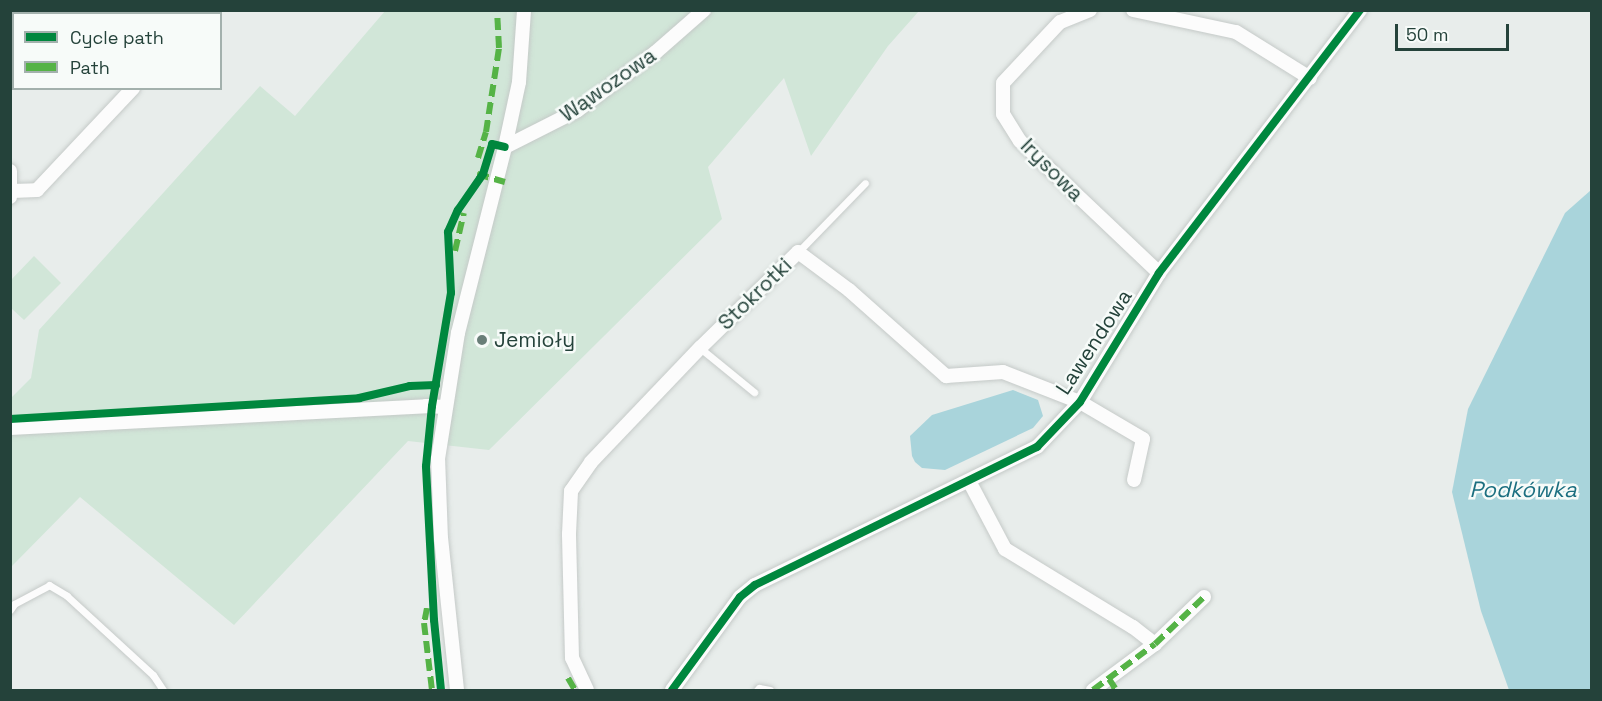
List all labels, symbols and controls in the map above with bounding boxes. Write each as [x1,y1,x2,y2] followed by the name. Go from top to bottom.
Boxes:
[12,12,222,90] legend
[1398,12,1512,50] scale bar
[1406,23,1448,46] text: 50 m
[70,26,164,49] text: Cycle path
[555,43,661,127] street label: Wąwozowa
[70,56,110,79] text: Path
[1015,133,1089,207] street label: Irysowa
[713,253,797,335] street label: Stokrotki
[1051,285,1137,399] street label: Lawendowa
[494,327,575,353] place label: Jemioły
[475,333,489,347] marker: Jemioły
[1469,477,1577,503] water label: Podkówka

